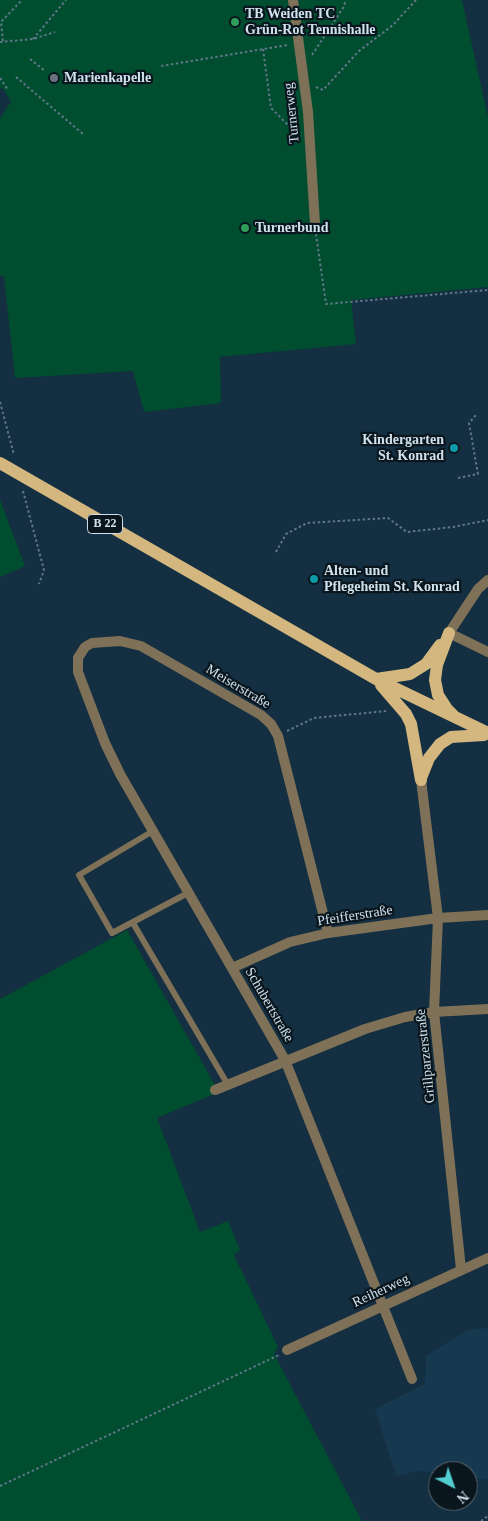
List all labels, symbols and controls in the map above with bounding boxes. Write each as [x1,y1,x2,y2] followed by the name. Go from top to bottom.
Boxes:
[245,6,376,38] place label: TB Weiden TC Grün-Rot Tennishalle
[229,16,241,28] marker: TB Weiden TC Grün-Rot Tennishalle
[64,70,151,86] place label: Marienkapelle
[48,72,60,84] marker: Marienkapelle
[280,82,304,144] street label: Turnerweg
[255,220,328,236] place label: Turnerbund
[239,222,251,234] marker: Turnerbund
[362,432,444,464] place label: Kindergarten St. Konrad
[448,442,460,454] marker: Kindergarten St. Konrad
[88,514,122,534] road number: B 22
[324,563,460,596] place label: Alten- und Pflegeheim St. Konrad
[308,573,320,585] marker: Alten- und Pflegeheim St. Konrad
[203,661,273,713] street label: Meiserstraße
[316,902,394,930] street label: Pfeifferstraße
[241,965,297,1045] street label: Schubertstraße
[413,1008,439,1104] street label: Grillparzerstraße
[350,1271,412,1311] street label: Reiherweg
[428,1461,478,1511] north arrow
[454,1488,471,1506] text: N

